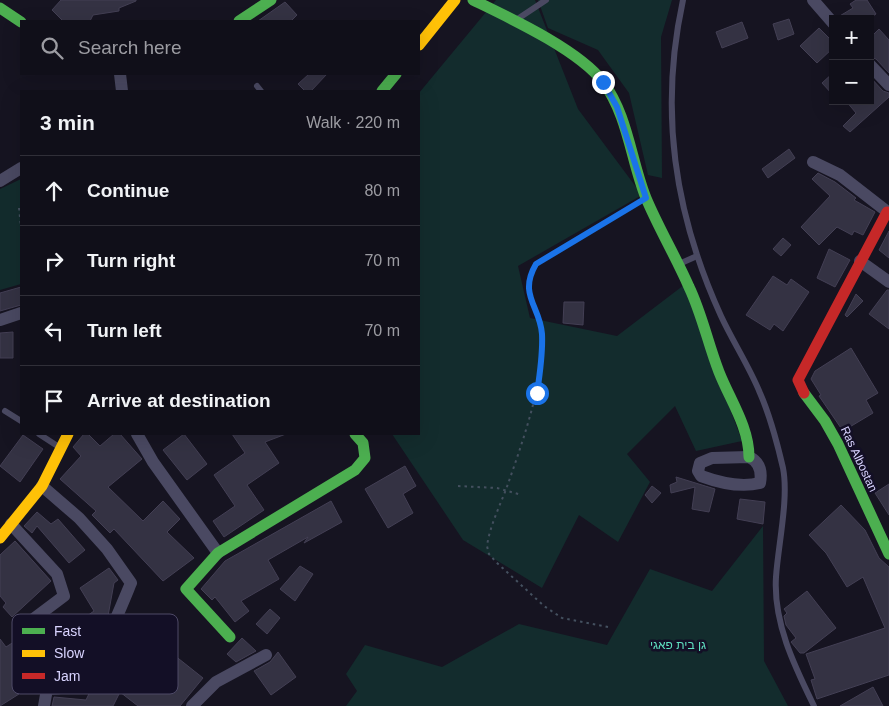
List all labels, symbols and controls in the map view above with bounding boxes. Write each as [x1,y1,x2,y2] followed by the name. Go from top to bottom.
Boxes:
[829,15,874,105] map controls
[829,15,874,60] button: +
[20,20,420,75] search box
[38,34,66,62] icon: search
[78,37,182,58] text: Search here
[829,60,874,105] button: −
[592,71,615,94] route end
[40,111,95,134] text: 3 min
[306,114,400,131] text: Walk · 220 m
[40,177,68,205] icon: ahead
[87,180,169,201] text: Continue
[364,182,400,199] text: 80 m
[40,247,68,275] icon: right
[87,250,175,271] text: Turn right
[364,252,400,269] text: 70 m
[40,317,68,345] icon: left
[87,320,162,341] text: Turn left
[364,322,400,339] text: 70 m
[526,382,549,405] route start
[40,387,68,415] icon: arrive
[87,390,271,411] text: Arrive at destination
[838,424,880,494] street label: Ras Albostan
[12,614,178,694] legend
[54,623,81,639] text: Fast
[650,638,706,652] park label: גן בית פאגי
[54,645,85,661] text: Slow
[54,668,80,684] text: Jam

